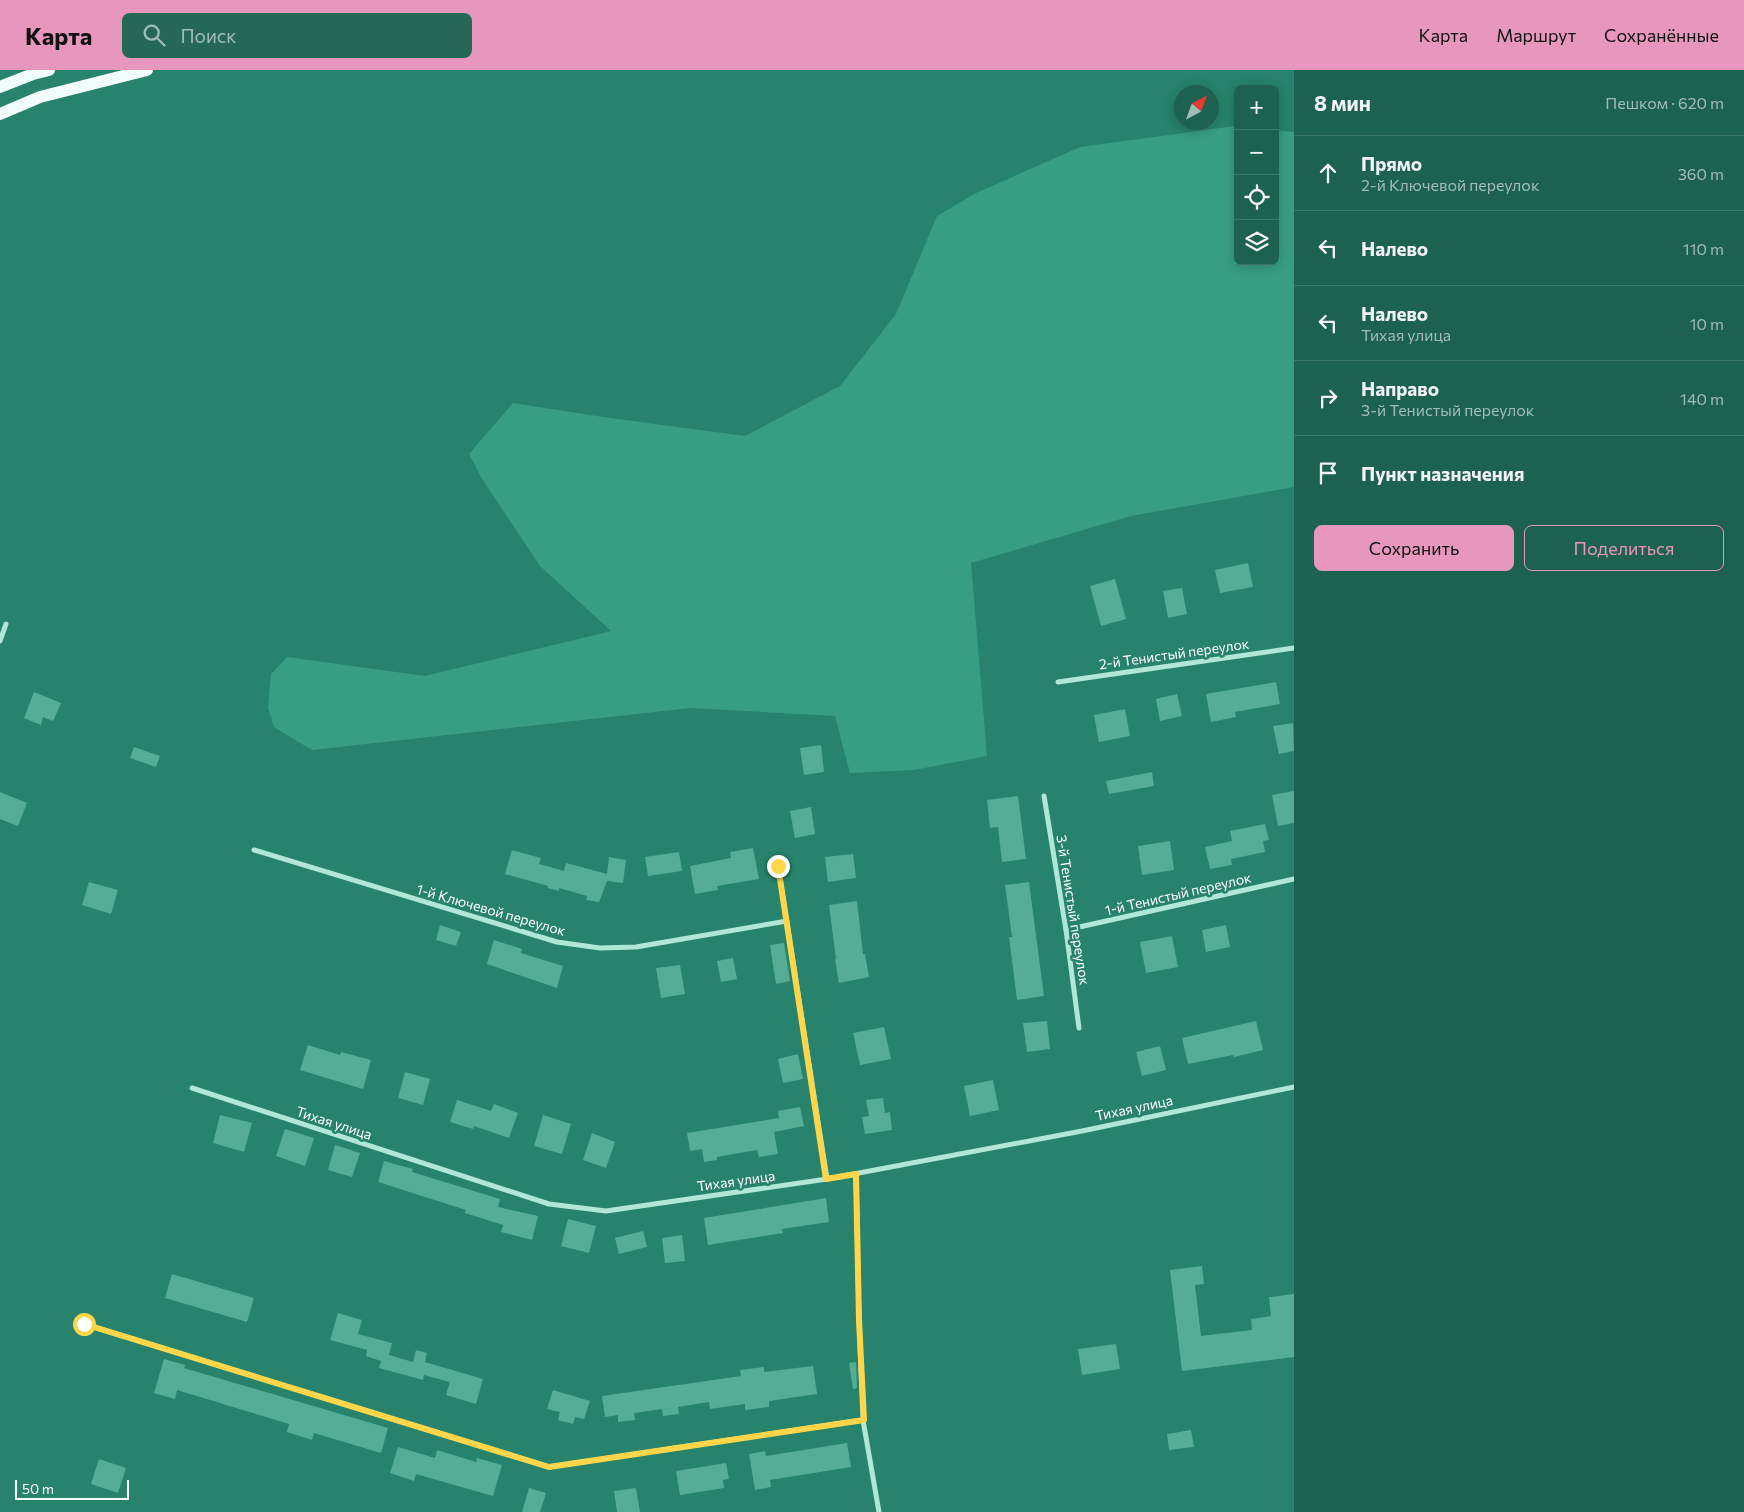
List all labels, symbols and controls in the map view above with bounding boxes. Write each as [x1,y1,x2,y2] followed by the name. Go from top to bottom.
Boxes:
[122,13,472,58] search box
[25,21,92,50] text: Карта
[140,21,168,49] icon: search
[180,24,236,47] text: Поиск
[1419,24,1468,46] text: Карта
[1496,24,1576,46] text: Маршрут
[1604,24,1719,46] text: Сохранённые
[1174,85,1219,130] north arrow
[1234,85,1279,265] map controls
[1234,85,1279,130] button: +
[1314,90,1371,115] text: 8 мин
[1605,93,1724,112] text: Пешком · 620 m
[1234,130,1279,175] button: −
[1361,152,1422,175] text: Прямо
[1314,159,1342,187] icon: ahead
[1678,164,1724,183] text: 360 m
[1234,175,1279,220] button: locate
[1361,175,1539,194] text: 2-й Ключевой переулок
[1234,220,1279,265] button: layers
[1314,234,1342,262] icon: left
[1361,237,1428,260] text: Налево
[1683,239,1724,258] text: 110 m
[1361,302,1428,325] text: Налево
[1314,309,1342,337] icon: left
[1690,314,1724,333] text: 10 m
[1361,325,1451,344] text: Тихая улица
[1361,377,1439,400] text: Направо
[1314,384,1342,412] icon: right
[1680,389,1724,408] text: 140 m
[1361,400,1534,419] text: 3-й Тенистый переулок
[1314,459,1342,487] icon: arrive
[1361,462,1524,485] text: Пункт назначения
[1314,525,1514,571] button: Сохранить
[1524,525,1724,571] button: Поделиться
[1098,634,1251,672] street label: 2-й Тенистый переулок
[1053,834,1094,987] street label: 3-й Тенистый переулок
[767,855,790,878] route end
[1103,868,1253,919] street label: 1-й Тенистый переулок
[415,880,568,939] street label: 1-й Ключевой переулок
[1094,1091,1174,1124] street label: Тихая улица
[294,1102,374,1143] street label: Тихая улица
[696,1167,776,1194] street label: Тихая улица
[73,1313,96,1336] route start
[15,1477,129,1500] scale bar
[22,1480,54,1497] text: 50 m

